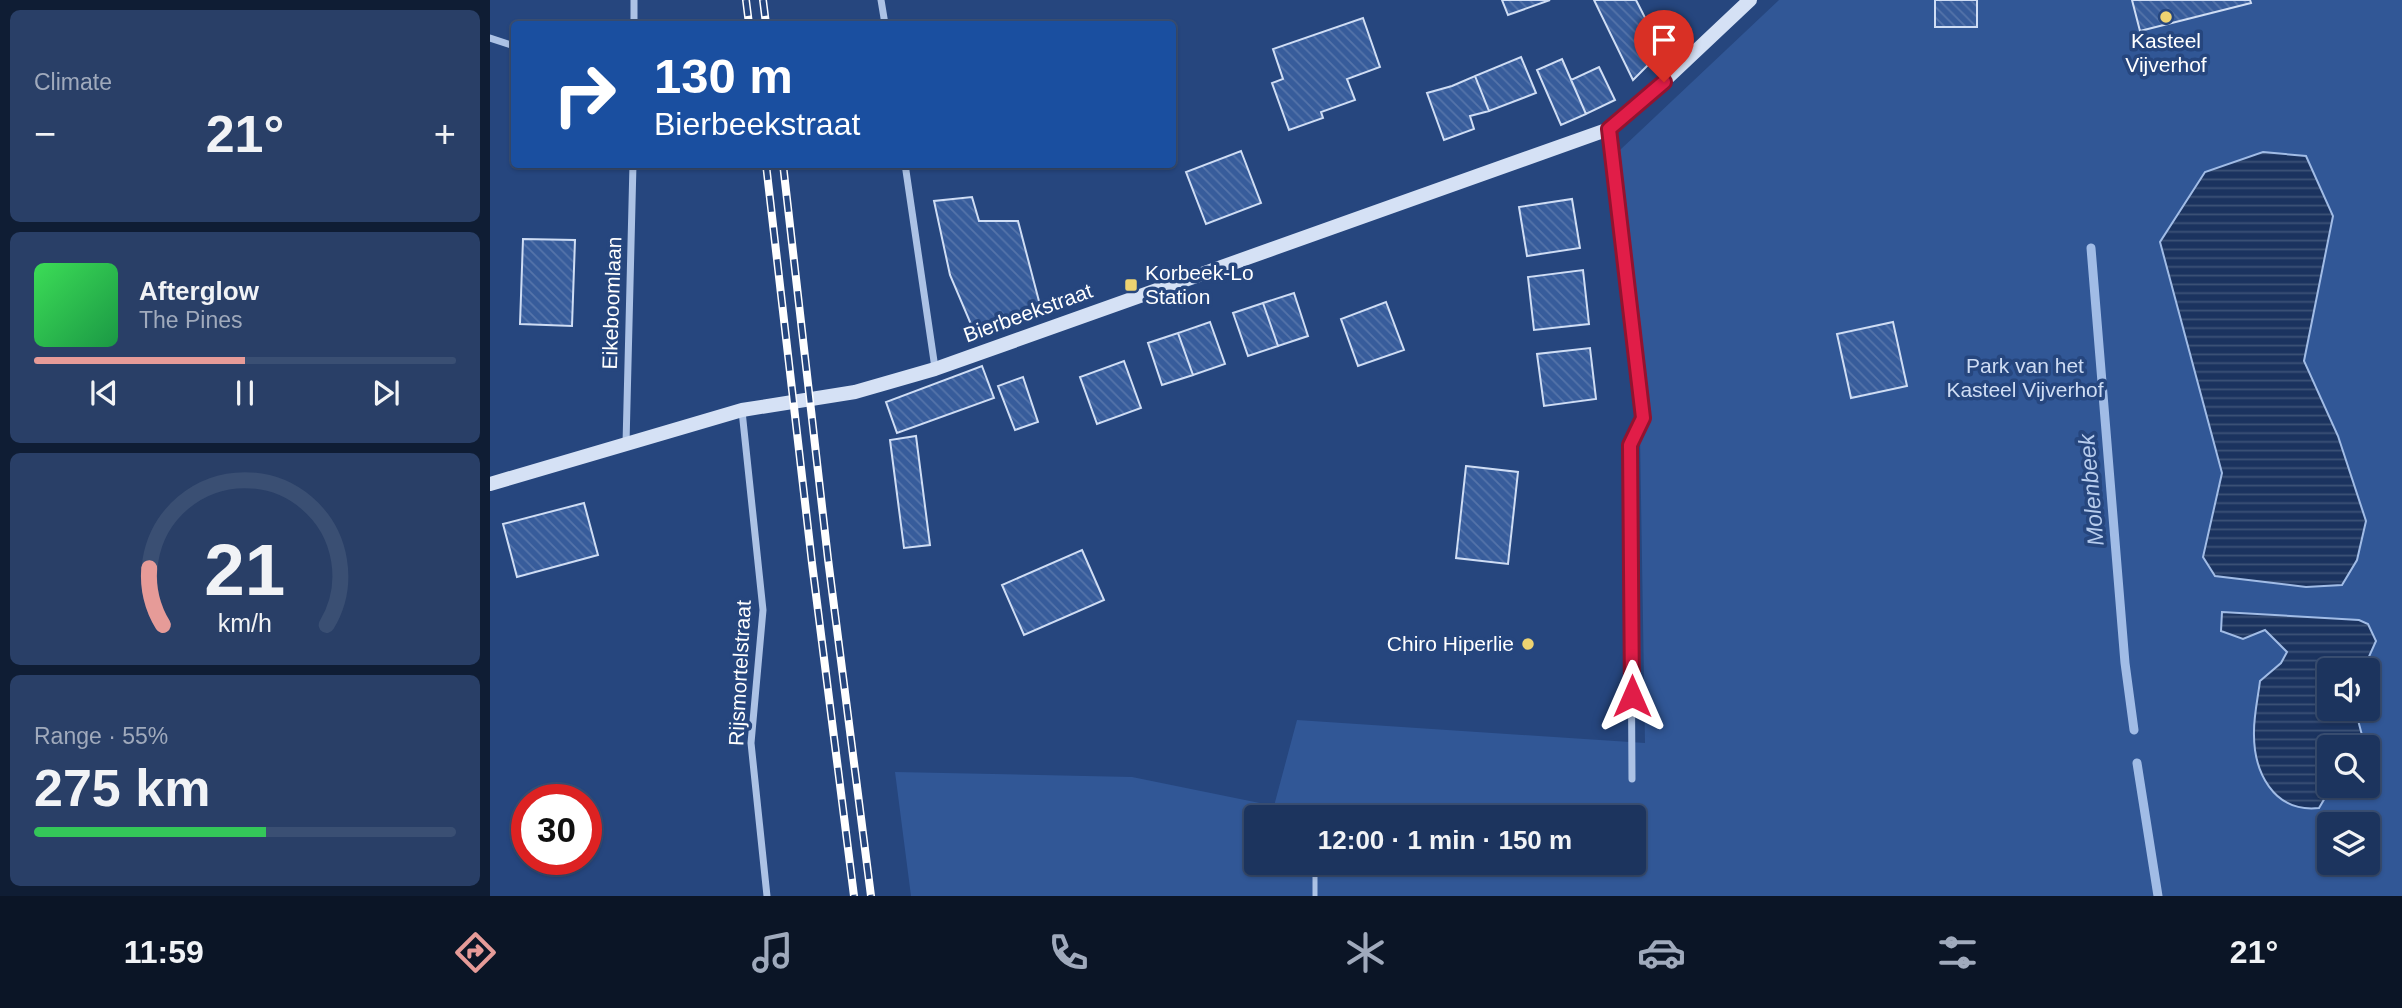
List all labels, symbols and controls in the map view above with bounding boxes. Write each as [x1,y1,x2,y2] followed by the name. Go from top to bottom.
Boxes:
[2158,9,2174,25] marker: Kasteel Vijverhof
[1634,10,1694,82] pin
[1645,21,1683,59] icon: arrive
[2125,29,2207,76] place label: Kasteel Vijverhof
[539,49,630,140] icon: right
[654,49,793,103] text: 130 m
[34,69,112,95] text: Climate
[206,105,284,163] text: 21°
[654,106,860,142] text: Bierbeekstraat
[34,113,56,155] text: −
[434,113,456,155] text: +
[598,236,625,370] street label: Eikeboomlaan
[1145,261,1254,308] place label: Korbeek-Lo Station
[139,276,259,306] text: Afterglow
[1123,277,1139,293] marker: Korbeek-Lo Station
[960,279,1096,346] street label: Bierbeekstraat
[139,307,243,333] text: The Pines
[1946,354,2104,401] park label: Park van het Kasteel Vijverhof
[85,374,123,412] icon: previous
[226,374,264,412] icon: pause
[367,374,405,412] icon: next
[2073,431,2109,547] water label: Molenbeek
[205,529,285,610] text: 21
[724,599,755,746] street label: Rijsmortelstraat
[218,609,272,637] text: km/h
[1387,632,1514,655] place label: Chiro Hiperlie
[1520,636,1536,652] marker: Chiro Hiperlie
[2317,658,2380,875] map controls
[2317,658,2380,721] button: sound
[1595,659,1669,733] position arrow
[34,723,168,749] text: Range · 55%
[2317,735,2380,798] button: search
[34,759,210,817] text: 275 km
[511,784,602,875] speed limit sign: 30
[2317,812,2380,875] button: layers
[1318,825,1572,855] text: 12:00 · 1 min · 150 m
[451,928,500,977] icon: directions
[748,928,797,977] icon: music
[1044,928,1093,977] icon: phone
[1341,928,1390,977] icon: climate
[1637,928,1686,977] icon: car
[1933,928,1982,977] icon: filters
[124,934,204,970] text: 11:59
[2230,934,2278,970] text: 21°

